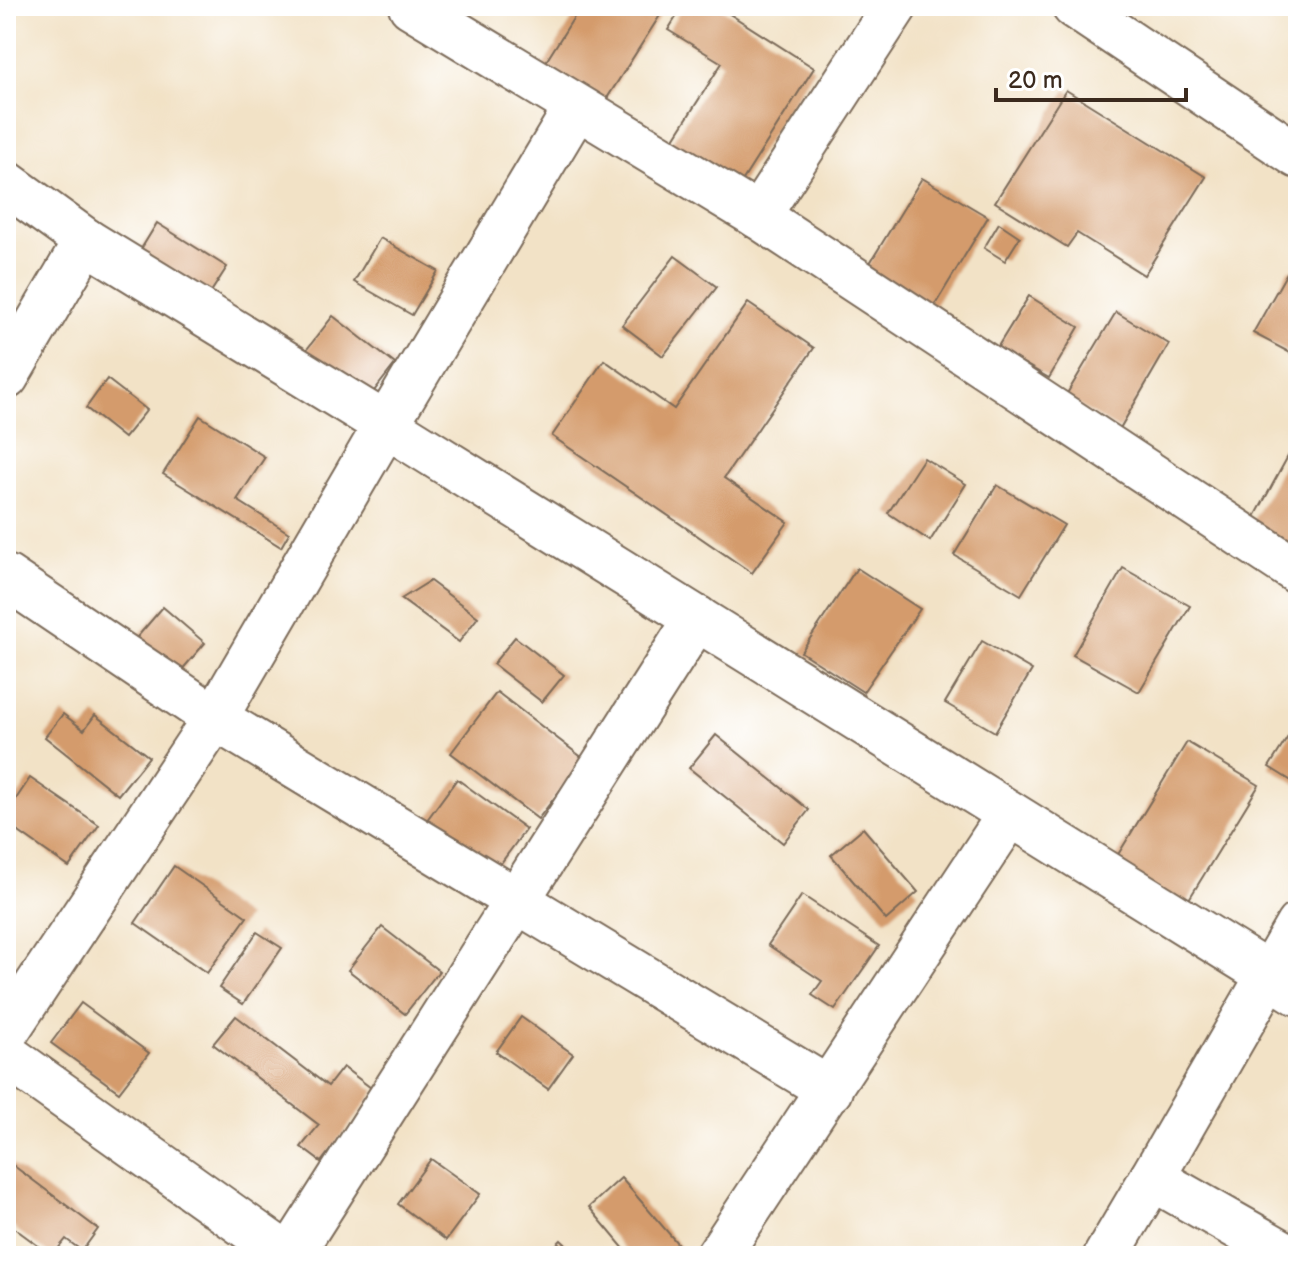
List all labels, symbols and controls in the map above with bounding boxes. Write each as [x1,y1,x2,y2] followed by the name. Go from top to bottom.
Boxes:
[996,52,1186,102] scale bar
[1008,66,1063,95] text: 20 m

